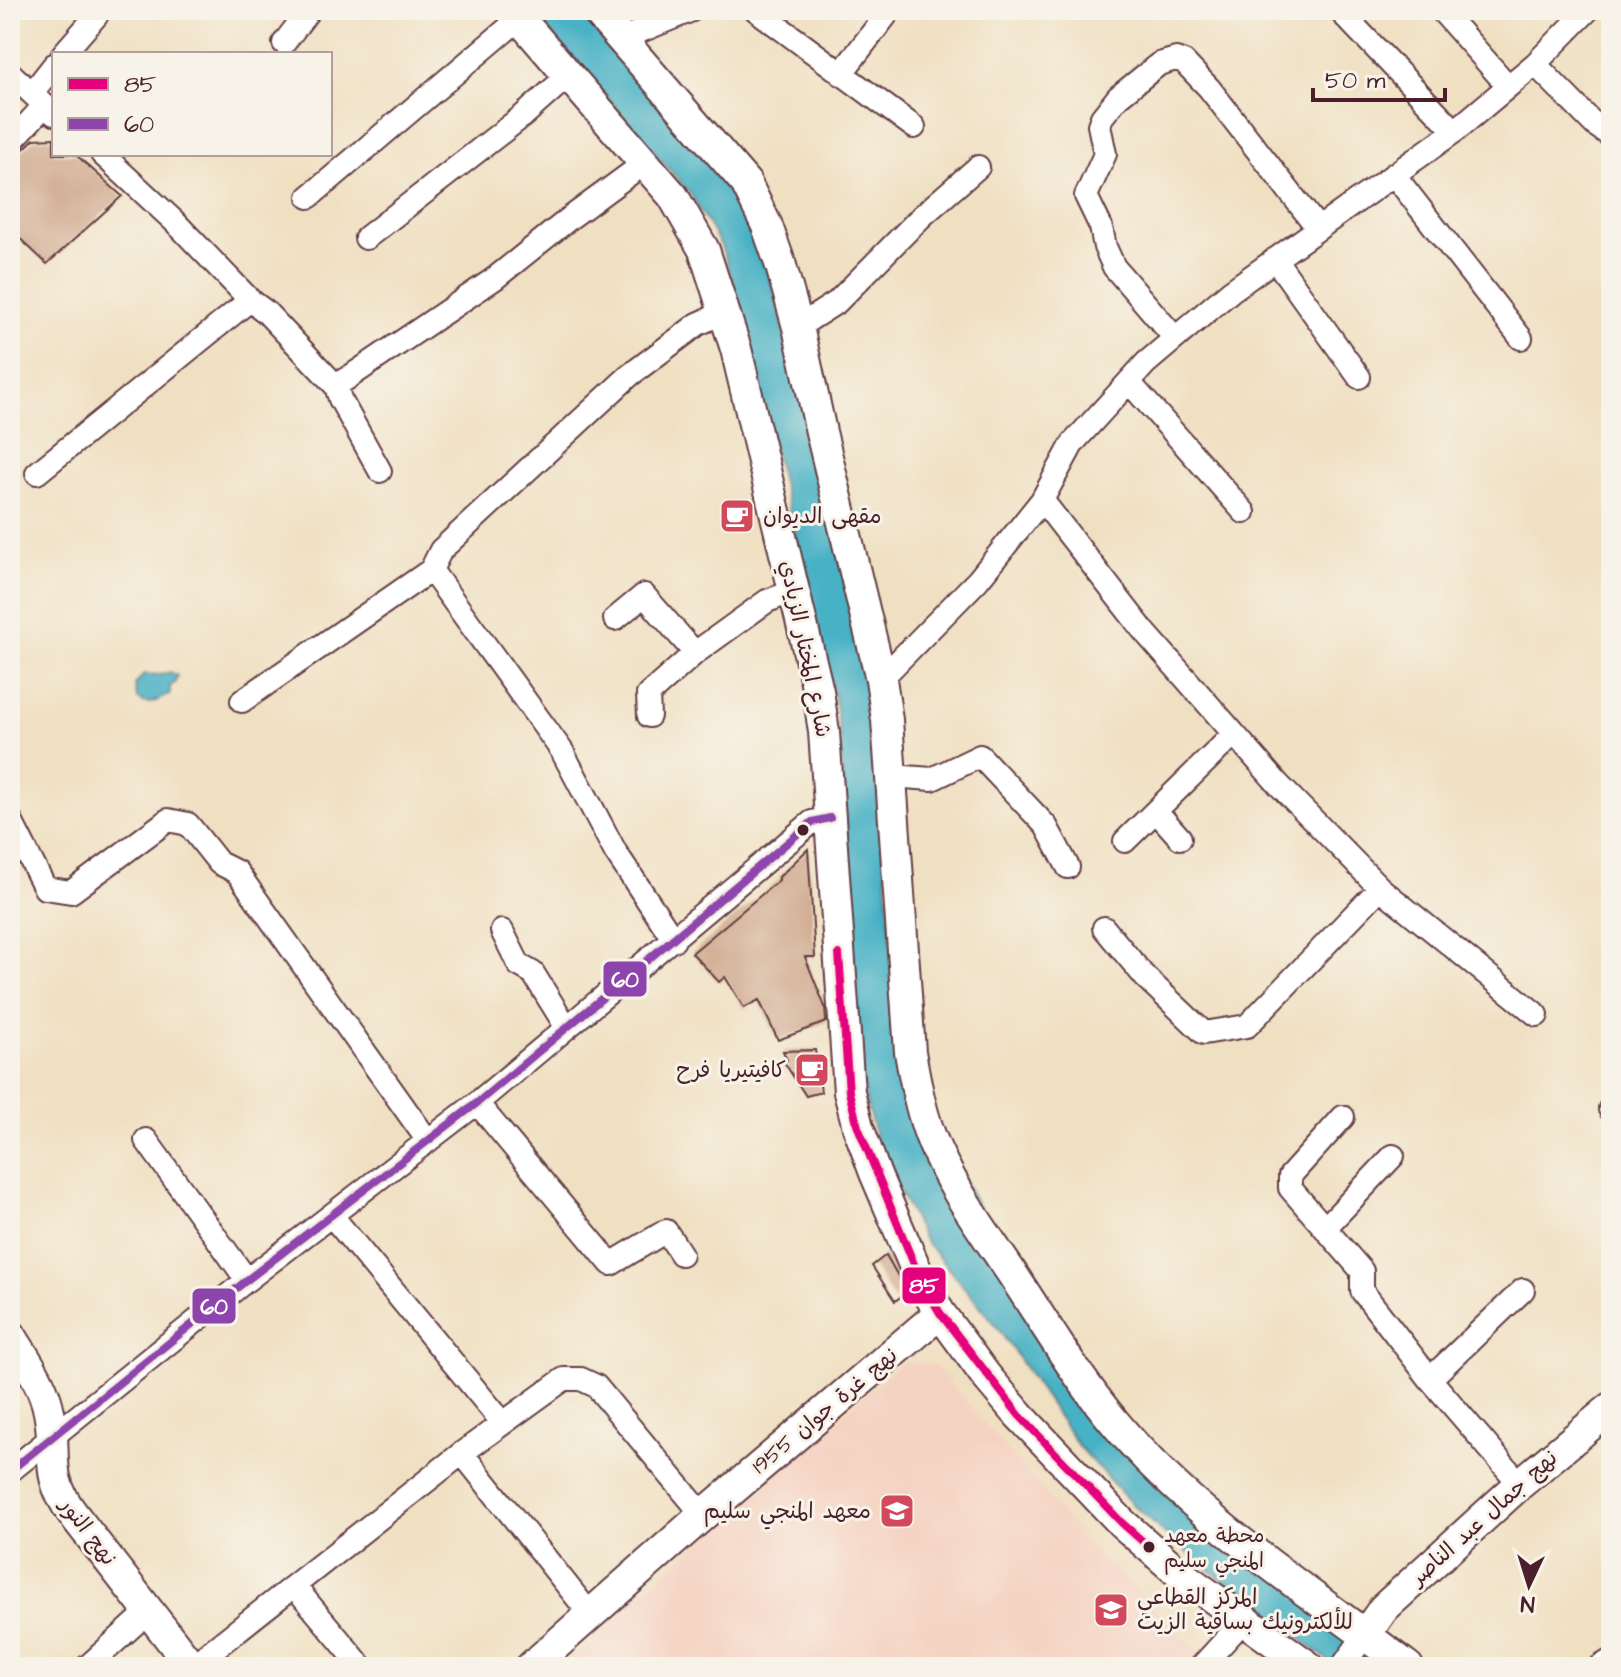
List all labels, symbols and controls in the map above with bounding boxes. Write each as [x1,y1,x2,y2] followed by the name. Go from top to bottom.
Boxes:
[52,52,332,156] legend
[1313,52,1445,102] scale bar
[1325,64,1386,98] text: 50 m
[124,68,157,102] text: 85
[124,108,154,142] text: 60
[718,497,756,535] cafe icon: مقهى الديوان
[763,501,882,532] place label: مقهى الديوان
[771,558,839,740] street label: شارع المختار الزيادي
[795,822,811,838] unlabelled marker
[602,960,648,998] line badge: 60
[611,965,639,996] text: 60
[793,1051,831,1089] cafe icon: كافيتيريا فرح
[676,1055,786,1086] place label: كافيتيريا فرح
[901,1266,947,1305] line badge: 85
[909,1271,939,1302] text: 85
[191,1287,237,1325] line badge: 60
[200,1292,228,1323] text: 60
[745,1341,905,1481] street label: نهج غرة جوان 1955
[1402,1443,1565,1594] street label: نهج جمال عبد الناصر
[51,1490,124,1572] street label: نهج النور
[878,1492,916,1530] school or university icon: معهد المنجي سليم
[704,1496,871,1530] place label: معهد المنجي سليم
[1164,1522,1264,1578] place label: محطة معهد المنجي سليم
[1141,1539,1157,1555] marker: محطة معهد المنجي سليم
[1489,1545,1569,1625] north arrow
[1137,1582,1353,1638] place label: المركز القطاعي للألكترونيك بساقية الزيت
[1520,1587,1536,1619] text: N
[1092,1591,1130,1629] school or university icon: المركز القطاعي للألكترونيك بساقية الزيت

